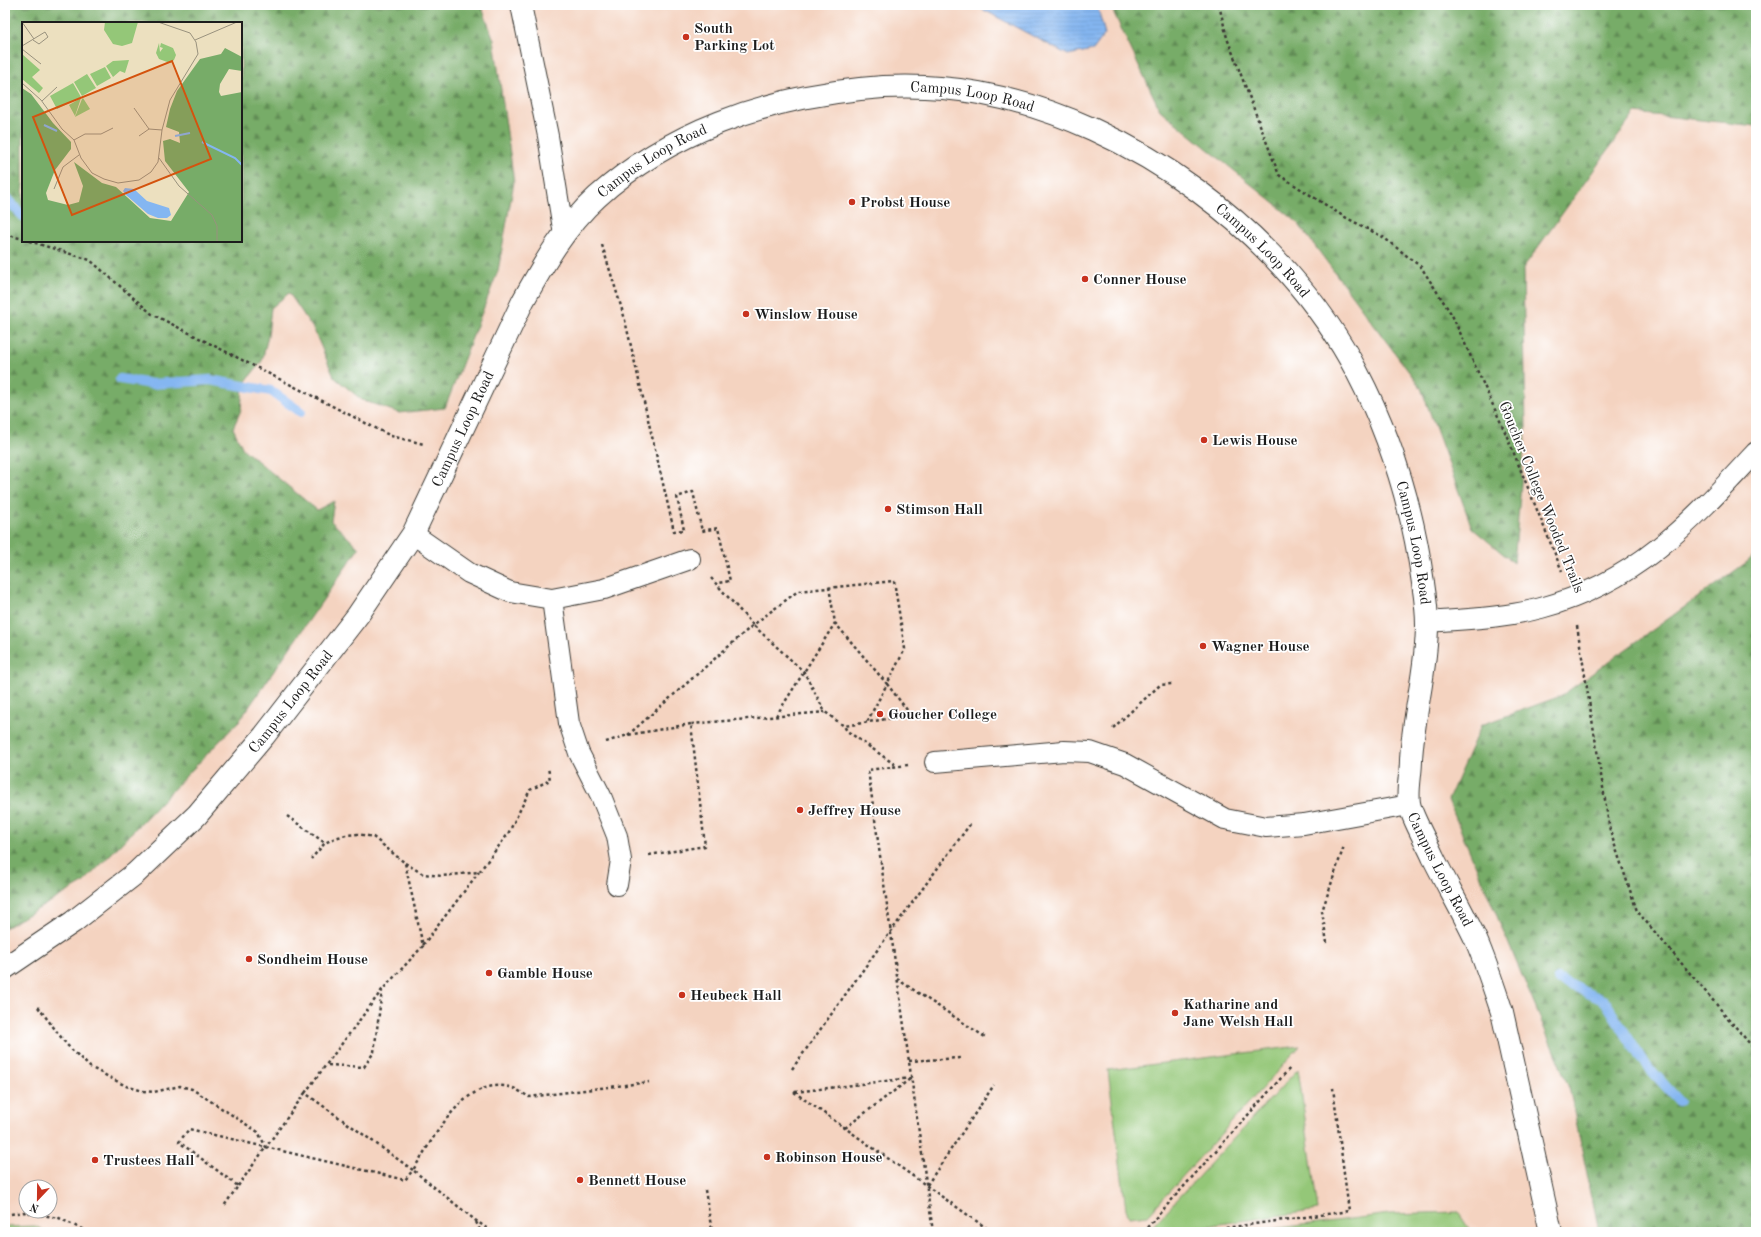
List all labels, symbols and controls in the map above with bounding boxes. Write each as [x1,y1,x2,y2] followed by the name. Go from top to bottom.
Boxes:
[22,22,242,242] inset map
[694,22,775,54] place label: South Parking Lot
[681,32,691,42] marker: South Parking Lot
[910,81,1036,116] street label: Campus Loop Road
[595,122,710,202] street label: Campus Loop Road
[860,196,950,211] place label: Probst House
[847,197,857,207] marker: Probst House
[1212,201,1312,301] street label: Campus Loop Road
[1093,273,1187,288] place label: Conner House
[1080,274,1090,284] marker: Conner House
[754,308,858,323] place label: Winslow House
[741,309,751,319] marker: Winslow House
[430,369,498,490] street label: Campus Loop Road
[1495,400,1586,595] street label: Goucher College Wooded Trails
[1212,434,1298,449] place label: Lewis House
[1199,435,1209,445] marker: Lewis House
[1392,480,1432,606] street label: Campus Loop Road
[896,503,983,518] place label: Stimson Hall
[883,504,893,514] marker: Stimson Hall
[1211,640,1309,655] place label: Wagner House
[1198,641,1208,651] marker: Wagner House
[247,648,337,757] street label: Campus Loop Road
[888,708,997,723] place label: Goucher College
[875,709,885,719] marker: Goucher College
[808,804,901,819] place label: Jeffrey House
[795,805,805,815] marker: Jeffrey House
[1404,810,1474,930] street label: Campus Loop Road
[257,953,368,968] place label: Sondheim House
[244,954,254,964] marker: Sondheim House
[497,967,593,982] place label: Gamble House
[484,968,494,978] marker: Gamble House
[690,989,782,1004] place label: Heubeck Hall
[677,990,687,1000] marker: Heubeck Hall
[1183,998,1293,1030] place label: Katharine and Jane Welsh Hall
[1170,1008,1180,1018] marker: Katharine and Jane Welsh Hall
[775,1151,882,1166] place label: Robinson House
[762,1152,772,1162] marker: Robinson House
[103,1154,195,1169] place label: Trustees Hall
[90,1155,100,1165] marker: Trustees Hall
[588,1174,686,1189] place label: Bennett House
[575,1175,585,1185] marker: Bennett House
[18,1179,58,1219] north arrow
[28,1200,41,1214] text: N

